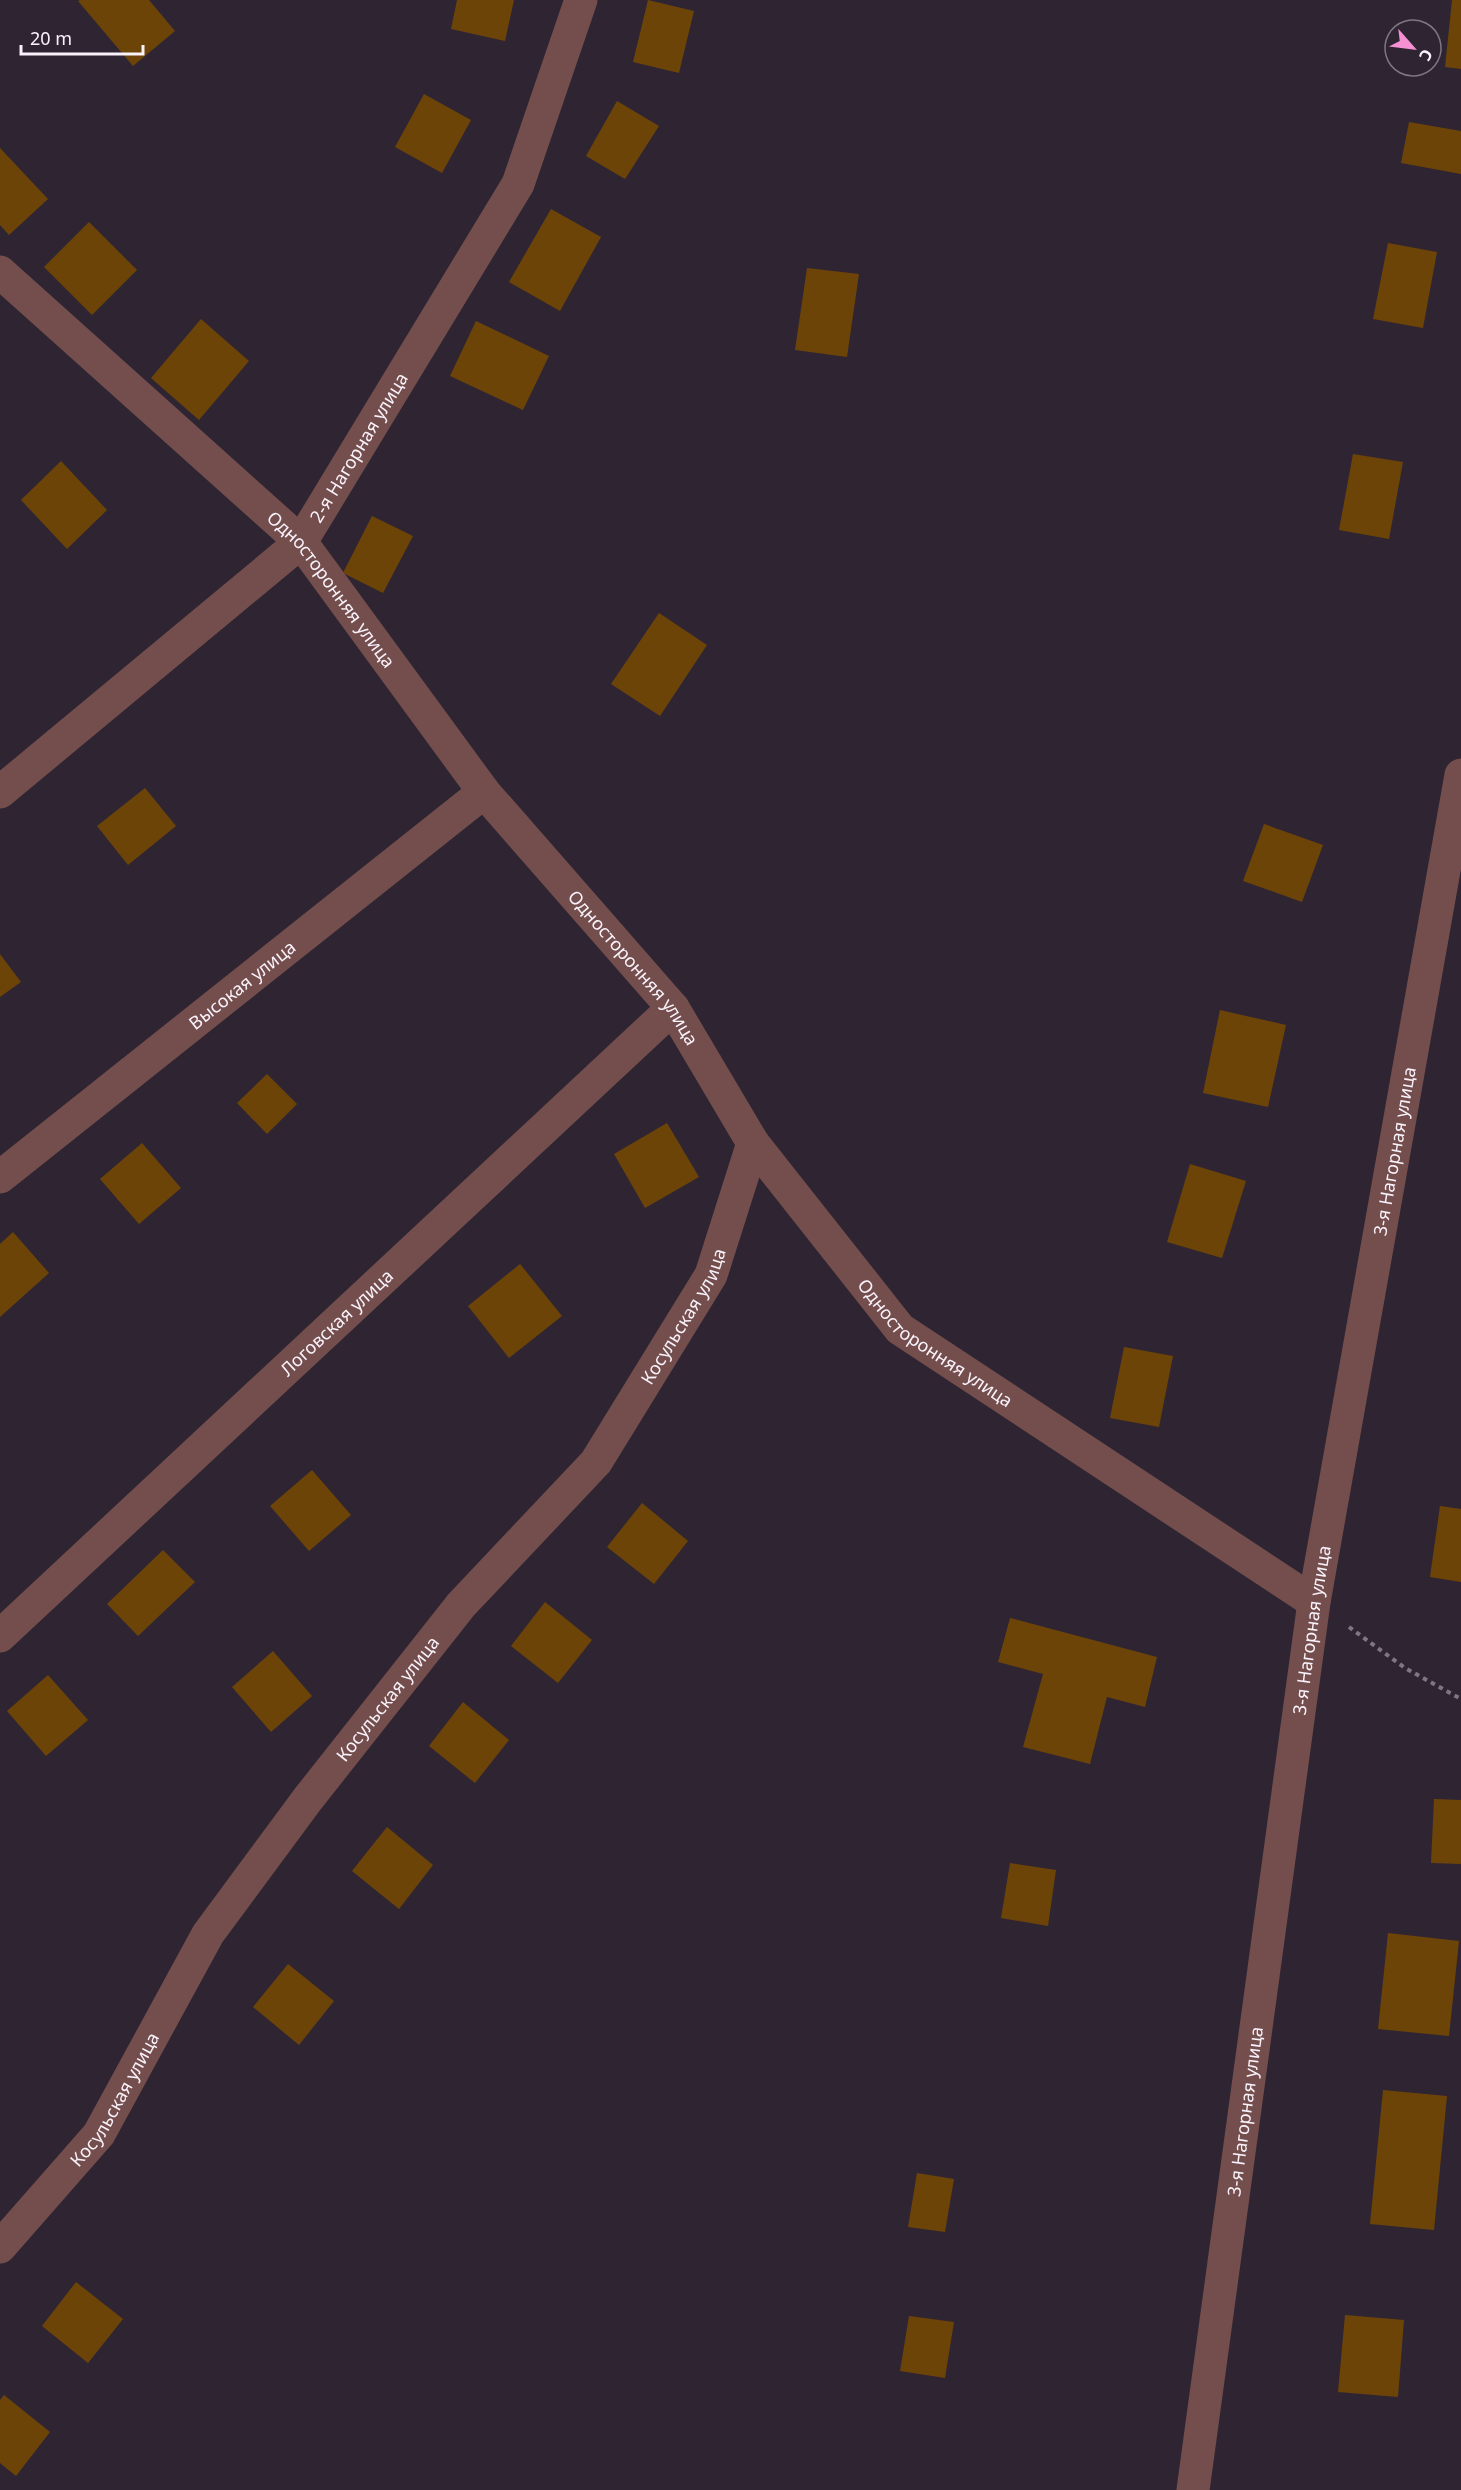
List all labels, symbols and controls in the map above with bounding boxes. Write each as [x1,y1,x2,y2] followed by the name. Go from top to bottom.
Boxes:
[21,18,142,56] scale bar
[1383,18,1443,78] north arrow
[30,26,72,50] text: 20 m
[1414,45,1438,65] text: С
[304,368,413,527] street label: 2-я Нагорная улица
[262,505,401,672] street label: Односторонняя улица
[563,885,704,1049] street label: Односторонняя улица
[183,935,300,1035] street label: Высокая улица
[1367,1065,1421,1238] street label: 3-я Нагорная улица
[635,1245,731,1389] street label: Косульская улица
[275,1264,398,1381] street label: Логовская улица
[853,1273,1018,1412] street label: Односторонняя улица
[1287,1543,1336,1716] street label: 3-я Нагорная улица
[330,1631,444,1766] street label: Косульская улица
[1221,2025,1268,2198] street label: 3-я Нагорная улица
[64,2028,164,2171] street label: Косульская улица

